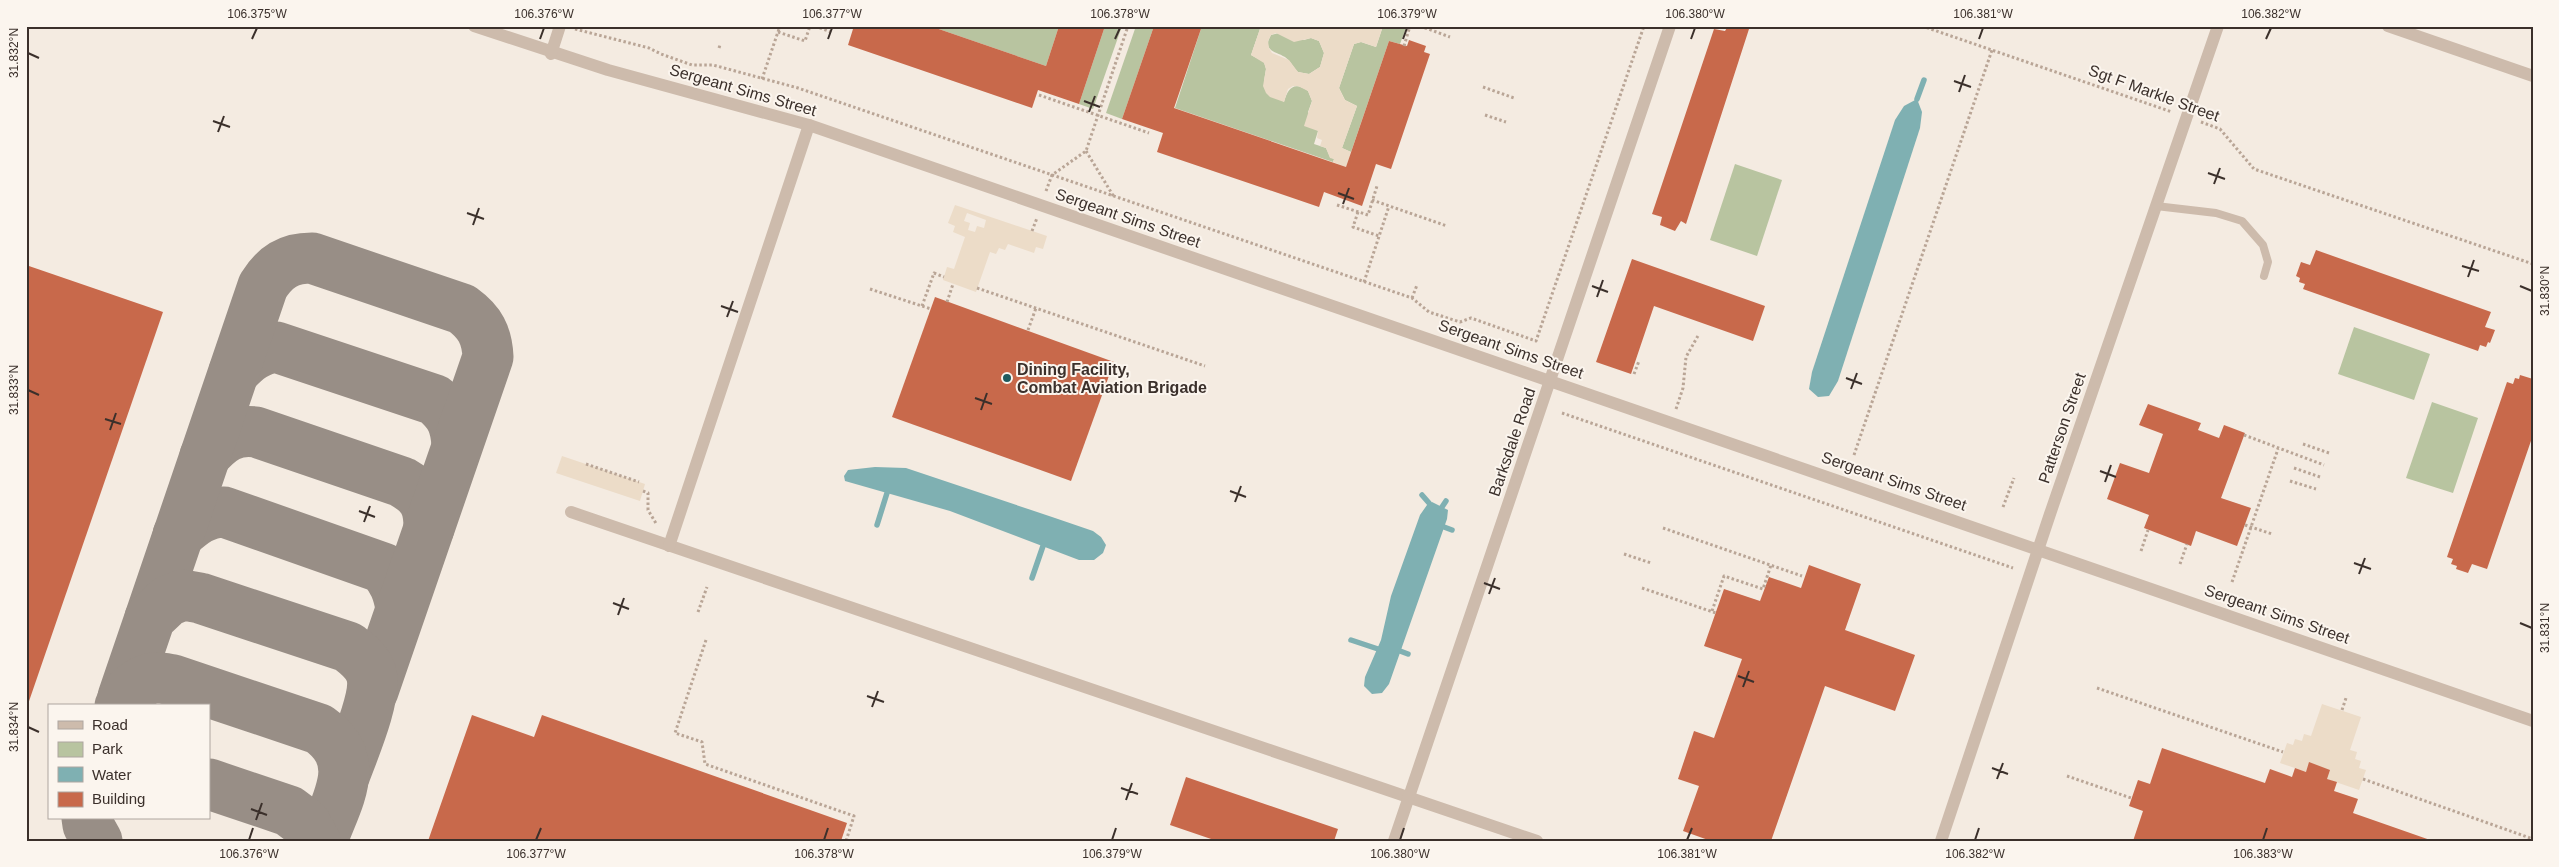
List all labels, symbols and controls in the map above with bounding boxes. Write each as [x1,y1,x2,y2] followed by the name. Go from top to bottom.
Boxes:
[227,7,287,21] text: 106.375°W
[514,7,574,21] text: 106.376°W
[802,7,862,21] text: 106.377°W
[1090,7,1150,21] text: 106.378°W
[1377,7,1437,21] text: 106.379°W
[1665,7,1725,21] text: 106.380°W
[1953,7,2013,21] text: 106.381°W
[2241,7,2301,21] text: 106.382°W
[7,28,21,78] text: 31.832°N
[668,61,819,119] street label: Sergeant Sims Street
[2086,61,2222,125] street label: Sgt F Markle Street
[1053,185,1203,251] street label: Sergeant Sims Street
[2538,266,2552,316] text: 31.830°N
[1436,316,1586,382] street label: Sergeant Sims Street
[1017,361,1207,396] place label: Dining Facility, Combat Aviation Brigade
[7,365,21,415] text: 31.833°N
[2035,370,2089,485] street label: Patterson Street
[1001,372,1013,384] marker: Dining Facility, Combat Aviation Brigade
[1485,385,1539,499] street label: Barksdale Road
[1819,448,1969,514] street label: Sergeant Sims Street
[2202,581,2352,647] street label: Sergeant Sims Street
[2538,603,2552,653] text: 31.831°N
[7,702,21,752] text: 31.834°N
[48,704,210,820] legend
[92,716,128,733] text: Road
[92,740,123,757] text: Park
[92,766,131,783] text: Water
[92,790,145,807] text: Building
[219,847,279,861] text: 106.376°W
[506,847,566,861] text: 106.377°W
[794,847,854,861] text: 106.378°W
[1082,847,1142,861] text: 106.379°W
[1370,847,1430,861] text: 106.380°W
[1657,847,1717,861] text: 106.381°W
[1945,847,2005,861] text: 106.382°W
[2233,847,2293,861] text: 106.383°W

